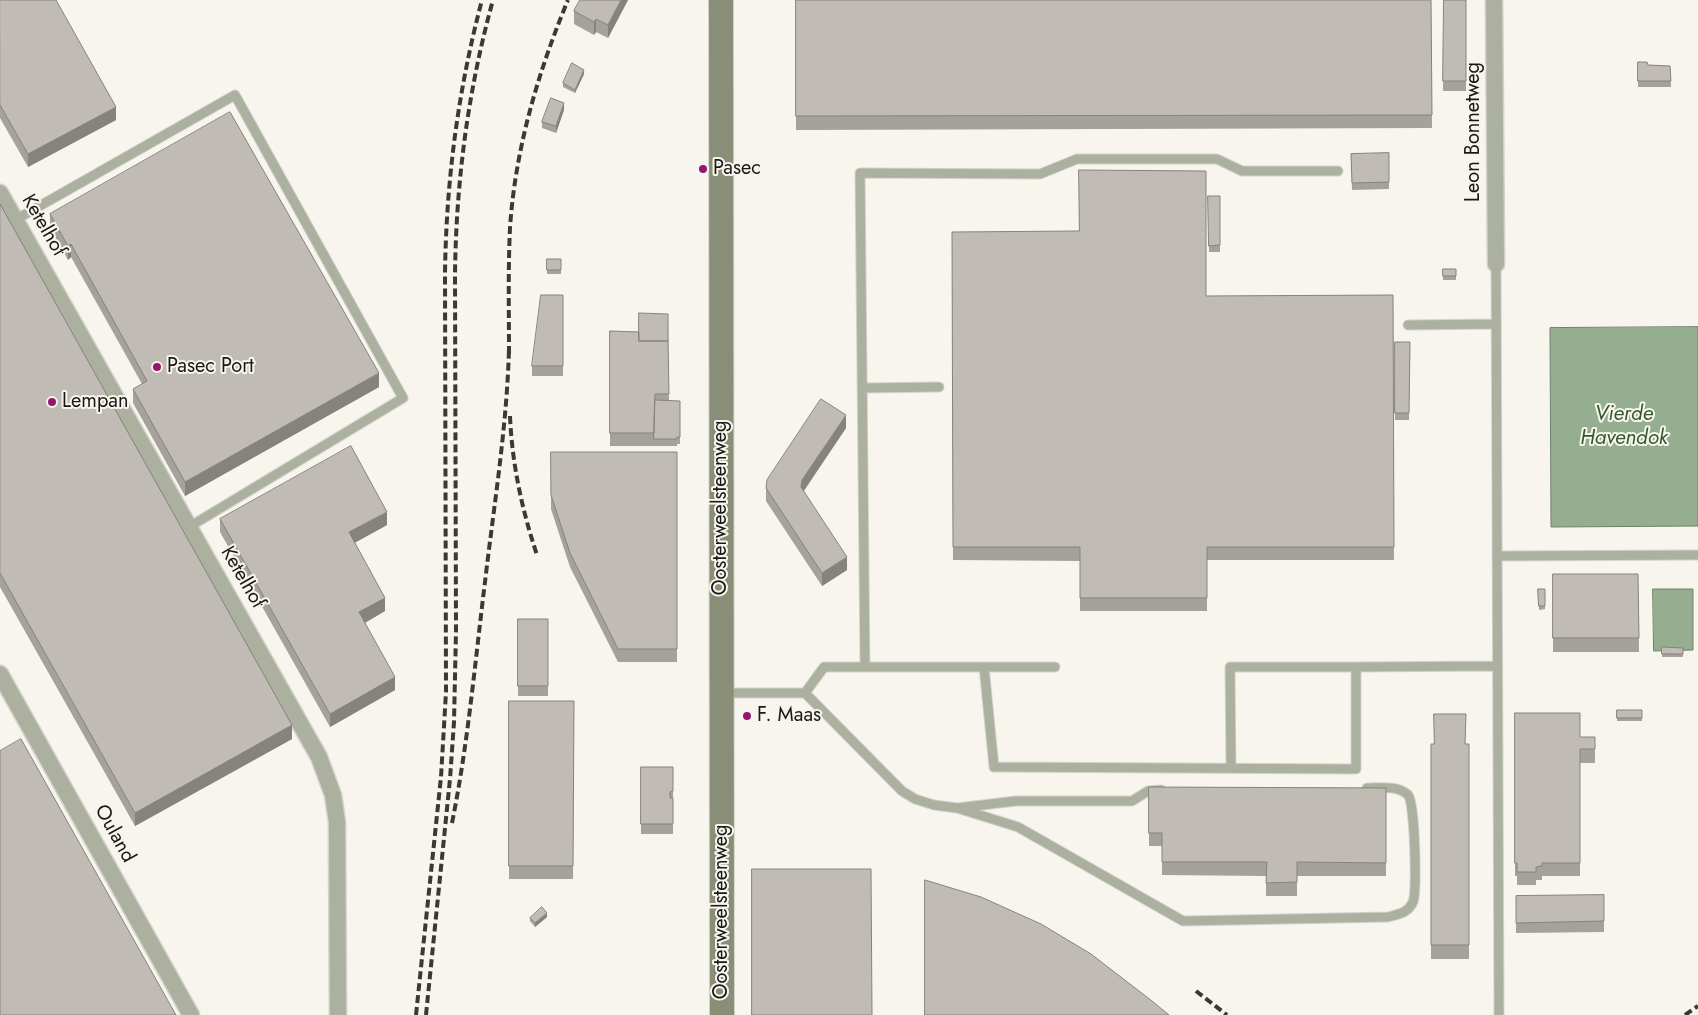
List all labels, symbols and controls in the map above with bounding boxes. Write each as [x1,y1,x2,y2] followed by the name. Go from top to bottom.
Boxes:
[1462,62,1486,202] street label: Leon Bonnetweg
[713,157,761,181] place label: Pasec
[697,163,709,175] marker: Pasec
[16,191,70,261] street label: Ketelhof
[167,355,254,379] place label: Pasec Port
[151,361,163,373] marker: Pasec Port
[62,390,128,414] place label: Lempan
[46,396,58,408] marker: Lempan
[1580,402,1668,452] water label: Vierde Havendok
[709,421,733,595] street label: Oosterweelsteenweg
[215,543,269,613] street label: Ketelhof
[757,704,821,728] place label: F. Maas
[741,710,753,722] marker: F. Maas
[88,801,140,867] street label: Ouland
[710,825,734,999] street label: Oosterweelsteenweg

